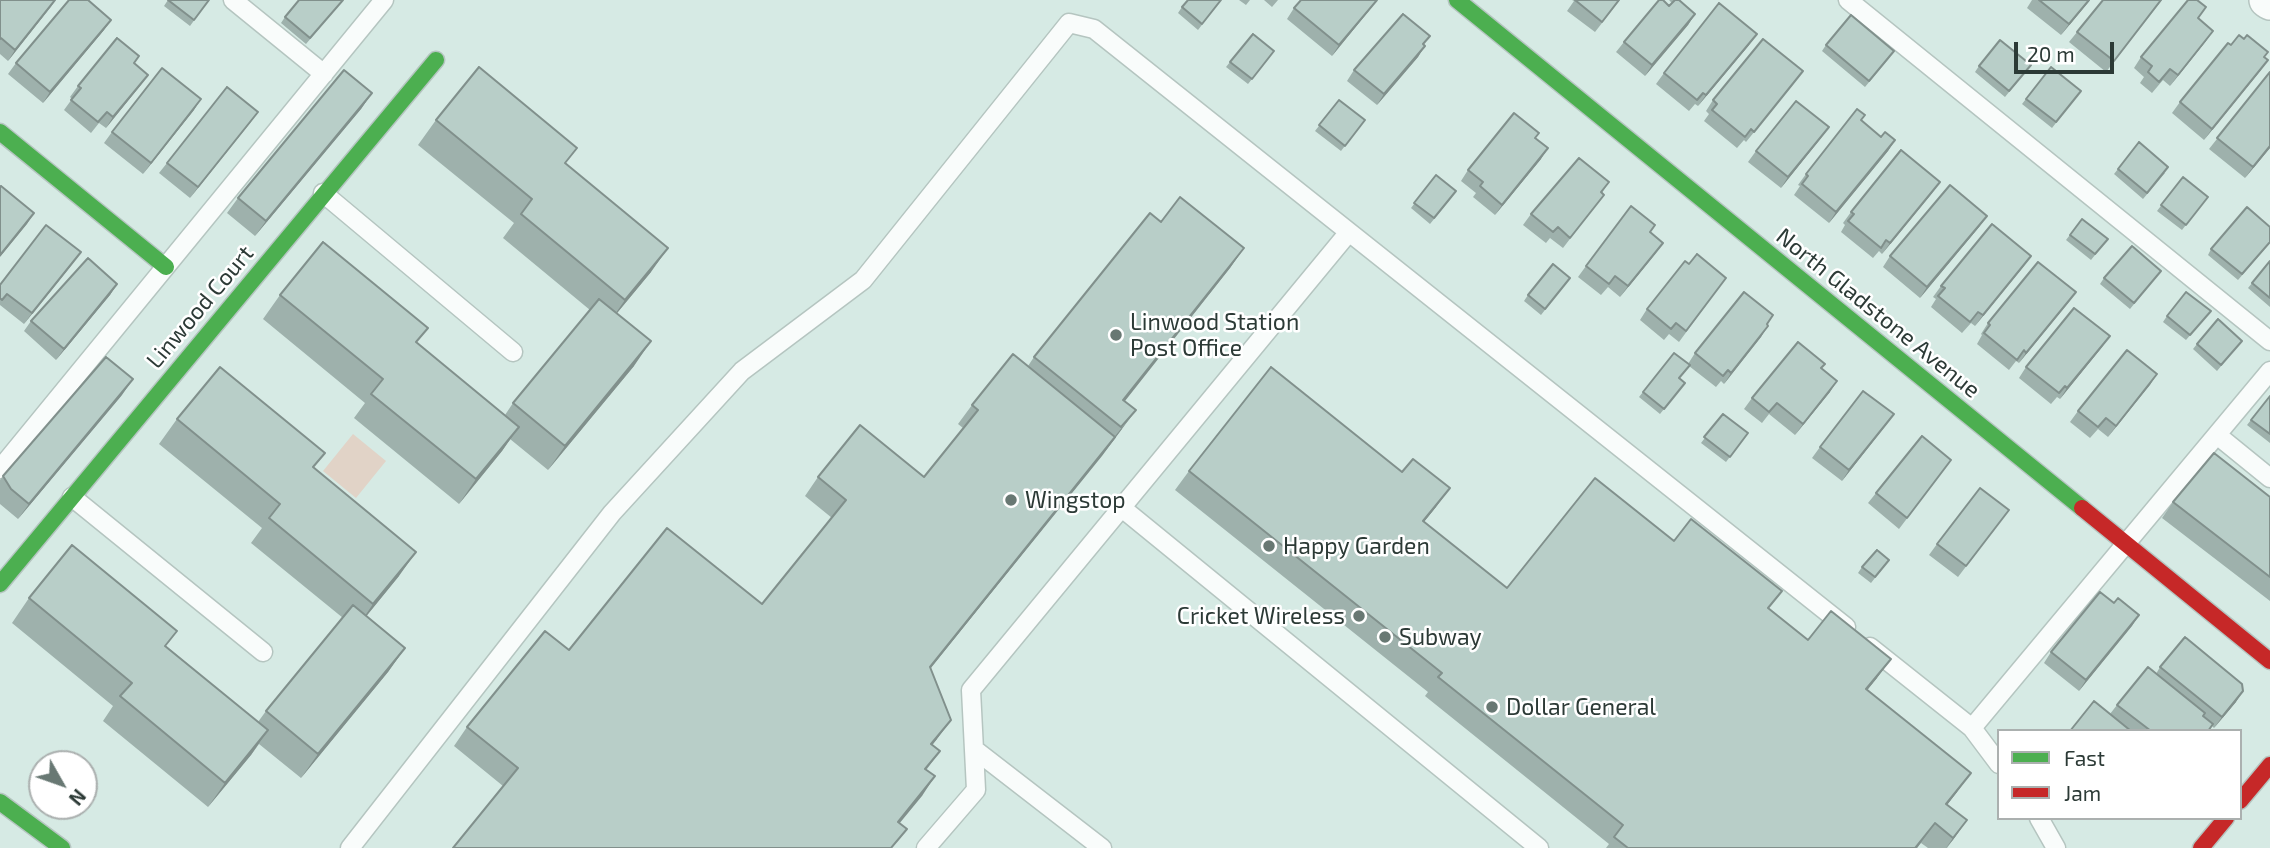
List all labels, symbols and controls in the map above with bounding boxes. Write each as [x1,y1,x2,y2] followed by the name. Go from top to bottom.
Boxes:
[2018,28,2118,72] scale bar
[2027,41,2075,66] text: 20 m
[1771,222,1985,404] street label: North Gladstone Avenue
[141,240,259,374] street label: Linwood Court
[1130,308,1299,362] place label: Linwood Station Post Office
[1108,327,1124,343] marker: Linwood Station Post Office
[1025,486,1126,514] place label: Wingstop
[1003,492,1019,508] marker: Wingstop
[1283,532,1430,560] place label: Happy Garden
[1261,538,1277,554] marker: Happy Garden
[1177,602,1345,630] place label: Cricket Wireless
[1351,608,1367,624] marker: Cricket Wireless
[1399,623,1482,651] place label: Subway
[1377,629,1393,645] marker: Subway
[1506,693,1656,721] place label: Dollar General
[1484,699,1500,715] marker: Dollar General
[1997,729,2242,820] legend
[2064,745,2105,770] text: Fast
[28,750,98,820] north arrow
[2064,780,2101,805] text: Jam
[65,785,91,810] text: N

